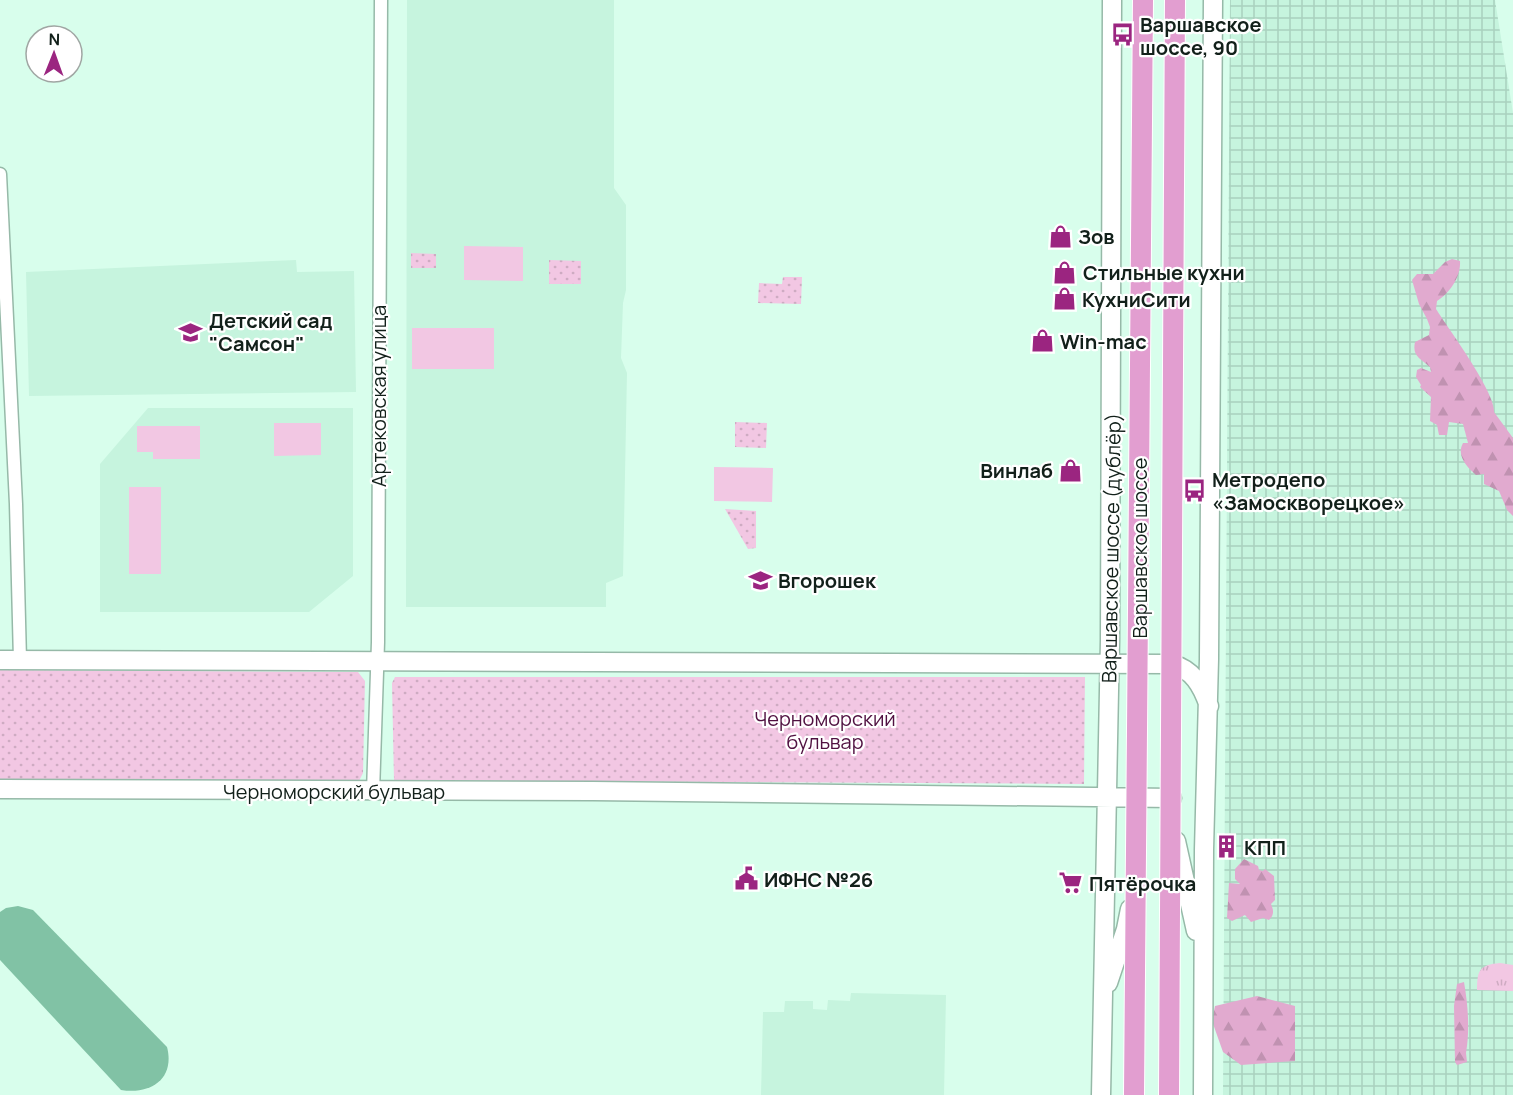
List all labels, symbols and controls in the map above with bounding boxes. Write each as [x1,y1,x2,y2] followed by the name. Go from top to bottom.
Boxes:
[1140,11,1261,61] place label: Варшавское шоссе, 90
[1109,22,1135,48] bus stop icon: Варшавское шоссе, 90
[24,24,84,84] north arrow
[48,28,60,50] text: N
[1047,223,1073,249] shop icon: Зов
[1078,223,1115,250] place label: Зов
[1052,259,1078,285] shop icon: Стильные кухни
[1083,259,1245,286] place label: Стильные кухни
[1051,286,1077,312] shop icon: КухниСити
[1082,286,1191,313] place label: КухниСити
[365,305,392,487] street label: Артековская улица
[209,307,333,357] place label: Детский сад "Самсон"
[178,319,204,345] school or university icon: Детский сад "Самсон"
[1029,328,1055,354] shop icon: Win-mac
[1060,328,1147,355] place label: Win-mac
[1095,413,1127,683] street label: Варшавское шоссе (дублёр)
[980,457,1053,484] place label: Винлаб
[1058,457,1084,483] shop icon: Винлаб
[1126,457,1153,639] street label: Варшавское шоссе
[1212,466,1405,516] place label: Метродепо «Замоскворецкое»
[1181,478,1207,504] bus stop icon: Метродепо «Замоскворецкое»
[747,567,773,593] school or university icon: Вгорошек
[778,567,877,594] place label: Вгорошек
[754,705,896,755] park label: Черноморский бульвар
[223,778,445,805] street label: Черноморский бульвар
[1213,834,1239,860] building icon: КПП
[1244,834,1286,861] place label: КПП
[733,866,759,892] public building icon: ИФНС №26
[764,866,873,893] place label: ИФНС №26
[1058,870,1084,896] supermarket icon: Пятёрочка
[1089,870,1196,897] place label: Пятёрочка

